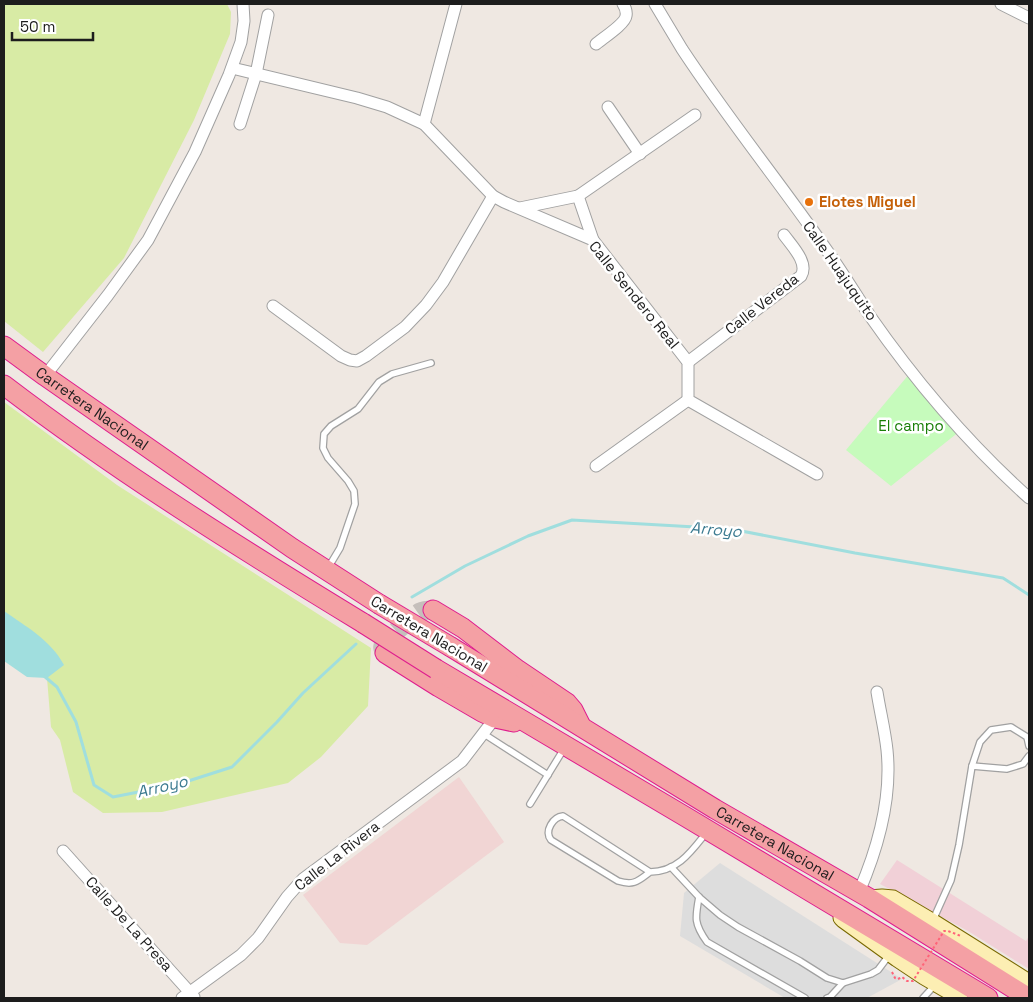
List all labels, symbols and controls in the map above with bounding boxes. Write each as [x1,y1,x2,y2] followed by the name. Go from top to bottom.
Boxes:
[12,10,94,42] scale bar
[20,17,55,36] text: 50 m
[819,192,916,211] place label: Elotes Miguel
[803,196,815,208] marker: Elotes Miguel
[799,217,882,324] street label: Calle Huajuquito
[585,237,684,352] street label: Calle Sendero Real
[721,269,803,338] street label: Calle Vereda
[32,362,152,454] street label: Carretera Nacional
[878,416,944,435] park label: El campo
[689,517,744,542] water label: Arroyo
[367,591,491,676] street label: Carretera Nacional
[135,770,191,803] water label: Arroyo
[713,802,838,885] street label: Carretera Nacional
[290,816,383,895] street label: Calle La Rivera
[82,872,177,975] street label: Calle De La Presa

